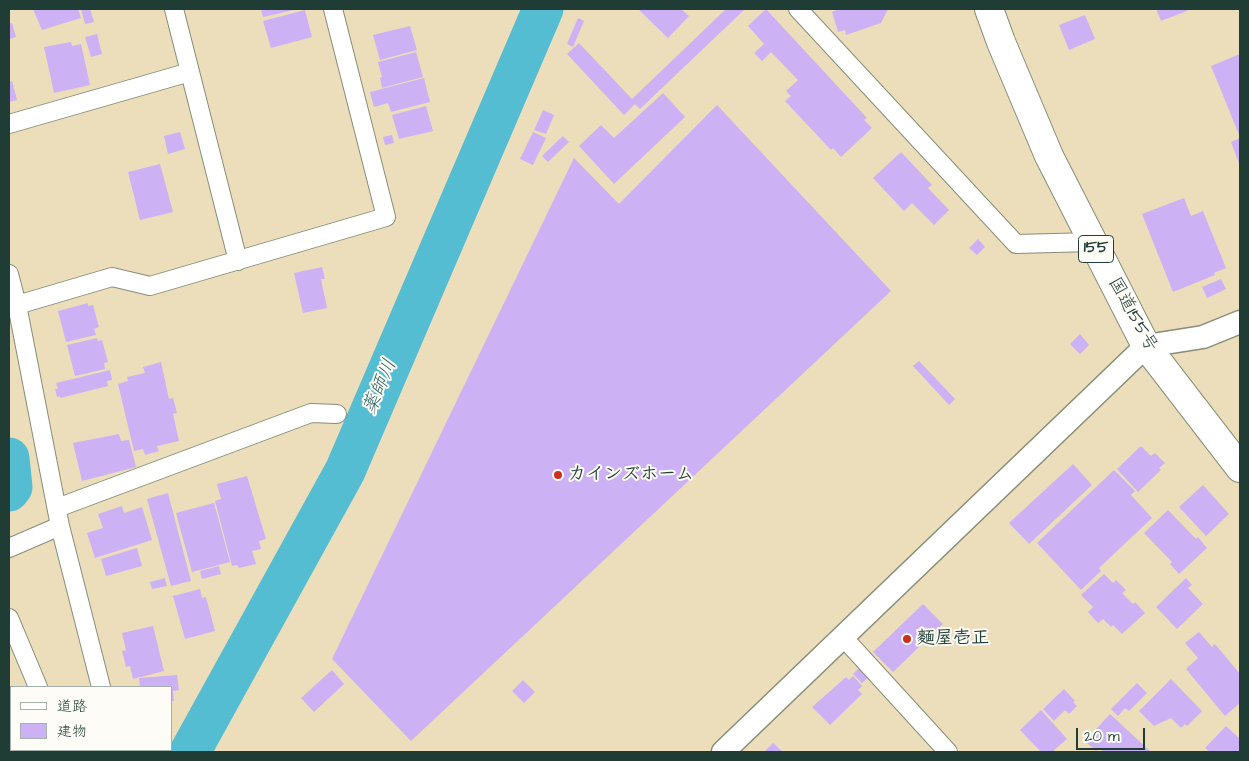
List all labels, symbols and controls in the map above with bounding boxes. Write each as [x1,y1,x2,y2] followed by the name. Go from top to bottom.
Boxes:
[1078,235,1114,262] road number: 155
[1103,274,1161,356] street label: 国道155号
[359,356,403,418] water label: 薬師川
[568,464,694,486] place label: カインズホーム
[552,469,564,481] marker: カインズホーム
[917,628,989,650] place label: 麵屋壱正
[901,633,913,645] marker: 麵屋壱正
[10,686,172,751] legend
[57,696,87,717] text: 道路
[1079,718,1148,750] scale bar
[57,721,87,742] text: 建物
[1084,726,1120,747] text: 20 m

